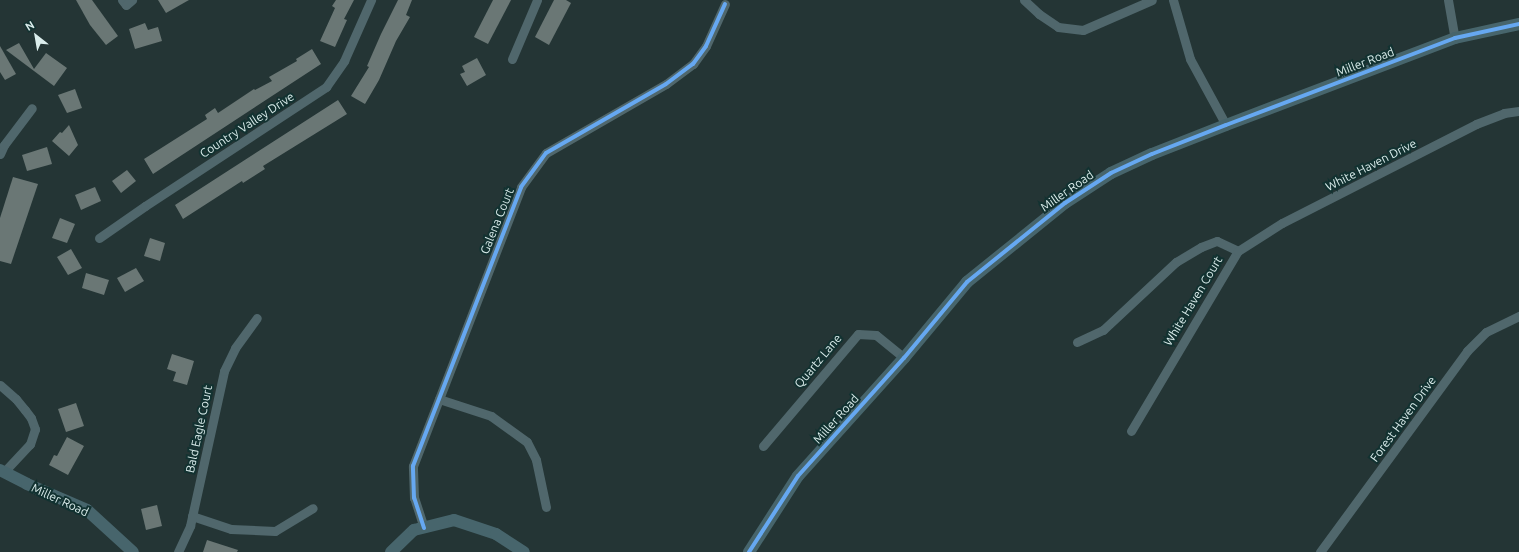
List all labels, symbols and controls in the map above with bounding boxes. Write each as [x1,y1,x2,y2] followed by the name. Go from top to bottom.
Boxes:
[16,16,56,56] north arrow
[23,18,36,33] text: N
[1334,44,1396,80] street label: Miller Road
[197,89,297,161] street label: Country Valley Drive
[1323,136,1419,194] street label: White Haven Drive
[1038,168,1096,214] street label: Miller Road
[477,186,517,256] street label: Galena Court
[1161,254,1225,348] street label: White Haven Court
[791,331,845,391] street label: Quartz Lane
[1367,373,1439,465] street label: Forest Haven Drive
[183,384,215,474] street label: Bald Eagle Court
[810,391,862,447] street label: Miller Road
[29,481,91,519] street label: Miller Road

